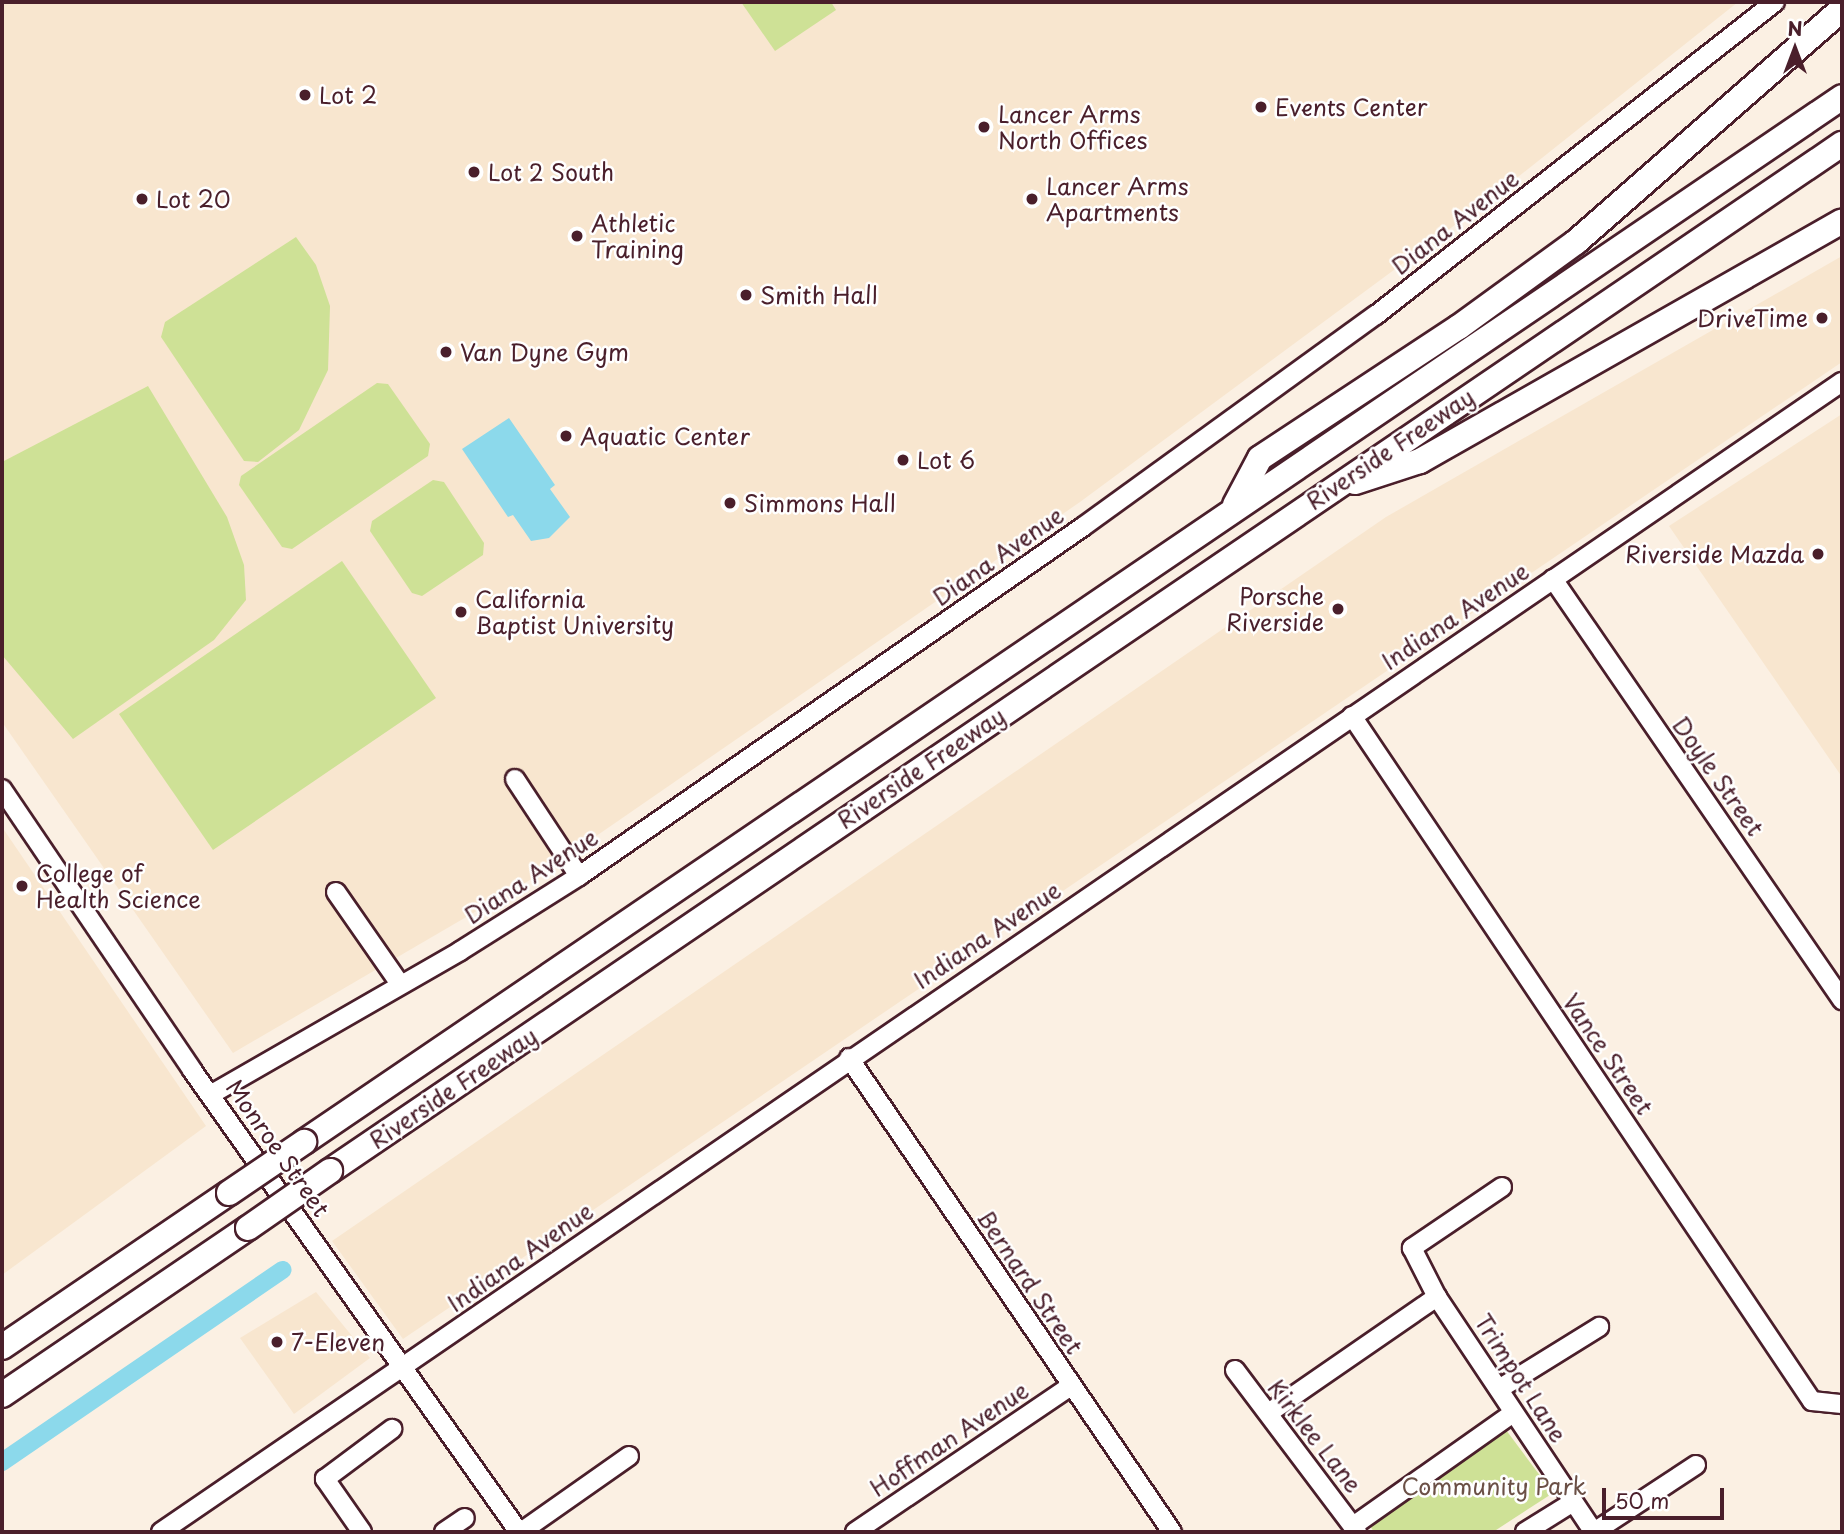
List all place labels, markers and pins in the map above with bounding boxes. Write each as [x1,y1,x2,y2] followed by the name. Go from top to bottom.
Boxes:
[319,81,378,109] place label: Lot 2
[297,87,313,103] marker: Lot 2
[1275,93,1430,121] place label: Events Center
[1253,99,1269,115] marker: Events Center
[998,100,1147,154] place label: Lancer Arms North Offices
[976,119,992,135] marker: Lancer Arms North Offices
[488,158,618,186] place label: Lot 2 South
[466,164,482,180] marker: Lot 2 South
[1046,172,1187,226] place label: Lancer Arms Apartments
[156,185,232,213] place label: Lot 20
[134,191,150,207] marker: Lot 20
[1024,191,1040,207] marker: Lancer Arms Apartments
[591,209,684,263] place label: Athletic Training
[569,228,585,244] marker: Athletic Training
[760,281,878,309] place label: Smith Hall
[738,287,754,303] marker: Smith Hall
[1697,304,1808,332] place label: DriveTime
[1814,310,1830,326] marker: DriveTime
[460,338,629,366] place label: Van Dyne Gym
[438,344,454,360] marker: Van Dyne Gym
[580,422,748,450] place label: Aquatic Center
[558,428,574,444] marker: Aquatic Center
[917,446,976,474] place label: Lot 6
[895,452,911,468] marker: Lot 6
[744,489,896,517] place label: Simmons Hall
[722,495,738,511] marker: Simmons Hall
[1625,540,1804,568] place label: Riverside Mazda
[1810,546,1826,562] marker: Riverside Mazda
[1226,582,1324,636] place label: Porsche Riverside
[475,585,674,639] place label: California Baptist University
[1330,601,1346,617] marker: Porsche Riverside
[453,604,469,620] marker: California Baptist University
[36,859,202,913] place label: College of Health Science
[14,878,30,894] marker: College of Health Science
[291,1328,385,1356] place label: 7-Eleven
[269,1334,285,1350] marker: 7-Eleven

